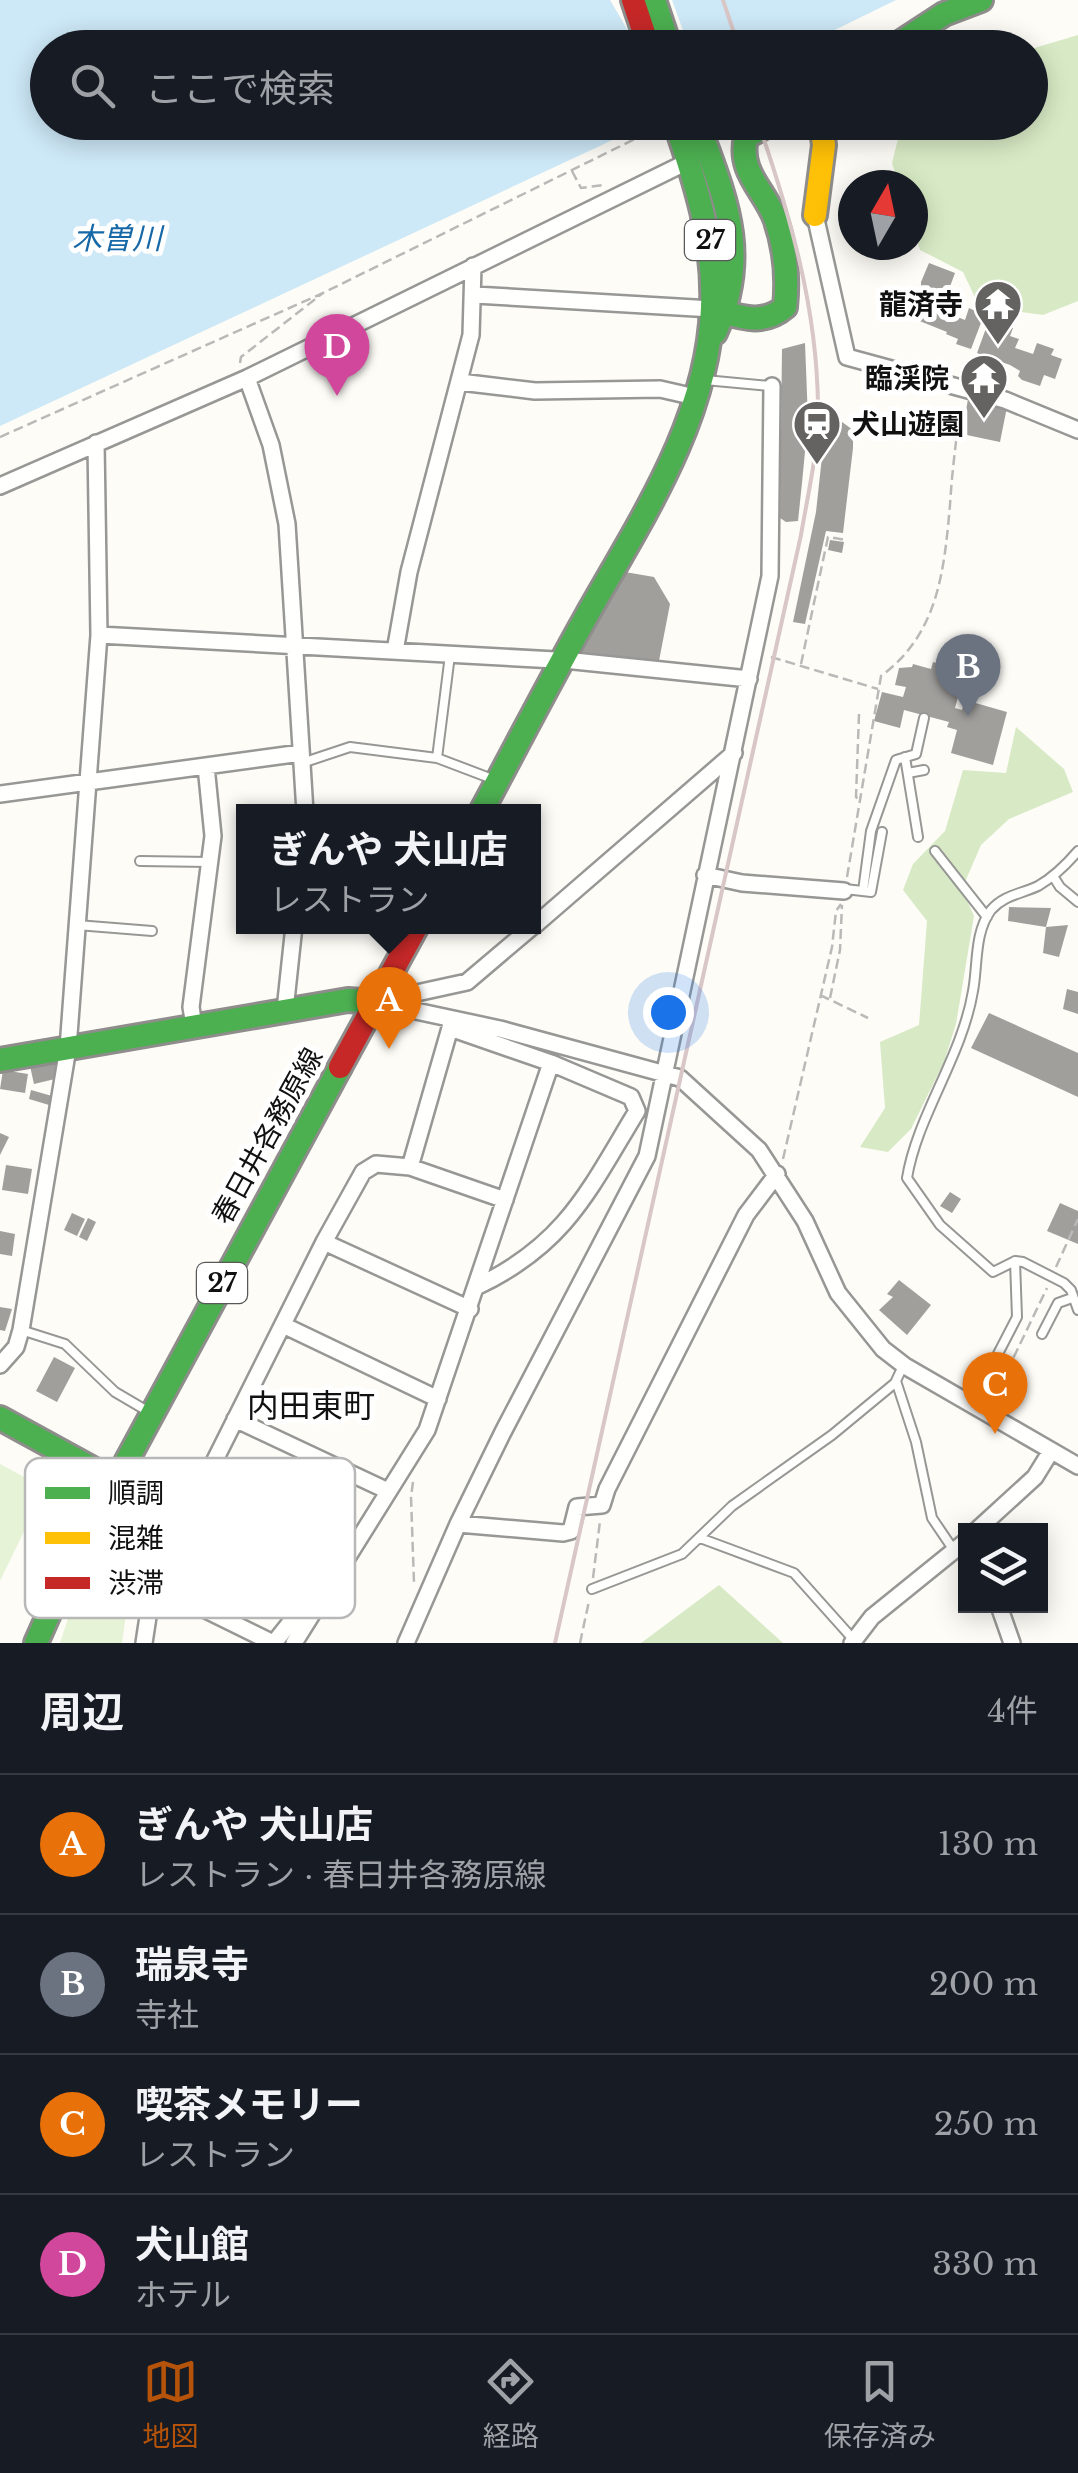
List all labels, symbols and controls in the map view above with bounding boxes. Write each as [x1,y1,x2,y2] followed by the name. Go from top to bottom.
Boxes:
[30,30,1048,140] search box
[65,58,120,113] icon: search
[145,65,335,112] text: ここで検索
[838,170,928,260] north arrow
[72,220,165,257] water label: 木曽川
[685,220,735,260] road number: 27
[972,278,1024,346] temple icon: 龍済寺
[879,287,963,322] place label: 龍済寺
[304,314,370,396] pin: D
[958,352,1010,420] temple icon: 臨渓院
[865,361,949,396] place label: 臨渓院
[791,398,843,466] station icon: 犬山遊園
[852,407,964,442] place label: 犬山遊園
[936,634,1000,716] pin: B
[236,804,541,934] popup
[269,826,508,873] text: ぎんや 犬山店
[269,880,429,920] text: レストラン
[356,966,422,1049] pin: A
[643,987,694,1038] your location
[205,1042,330,1230] street label: 春日井各務原線
[197,1263,247,1303] road number: 27
[962,1352,1028,1434] pin: C
[247,1386,375,1426] district label: 内田東町
[25,1458,355,1618] legend
[108,1476,164,1511] text: 順調
[108,1521,164,1556] text: 混雑
[958,1523,1048,1613] map controls
[958,1523,1048,1613] button: layers
[108,1566,164,1601] text: 渋滞
[40,1686,124,1738] text: 周辺
[987,1691,1038,1731] text: 4件
[135,1801,373,1848] text: ぎんや 犬山店
[60,1824,85,1864] text: A
[938,1824,1038,1864] text: 130 m
[135,1855,547,1895] text: レストラン · 春日井各務原線
[135,1941,249,1988] text: 瑞泉寺
[60,1964,85,2004] text: B
[929,1964,1038,2004] text: 200 m
[135,1995,199,2035] text: 寺社
[135,2081,363,2128] text: 喫茶メモリー
[59,2104,86,2144] text: C
[934,2104,1038,2144] text: 250 m
[135,2135,295,2175] text: レストラン
[135,2221,249,2268] text: 犬山館
[58,2244,87,2284] text: D
[932,2244,1038,2284] text: 330 m
[135,2275,231,2315] text: ホテル
[142,2354,198,2454] tab: 地図
[483,2354,539,2454] tab: 経路
[824,2354,936,2454] tab: 保存済み

